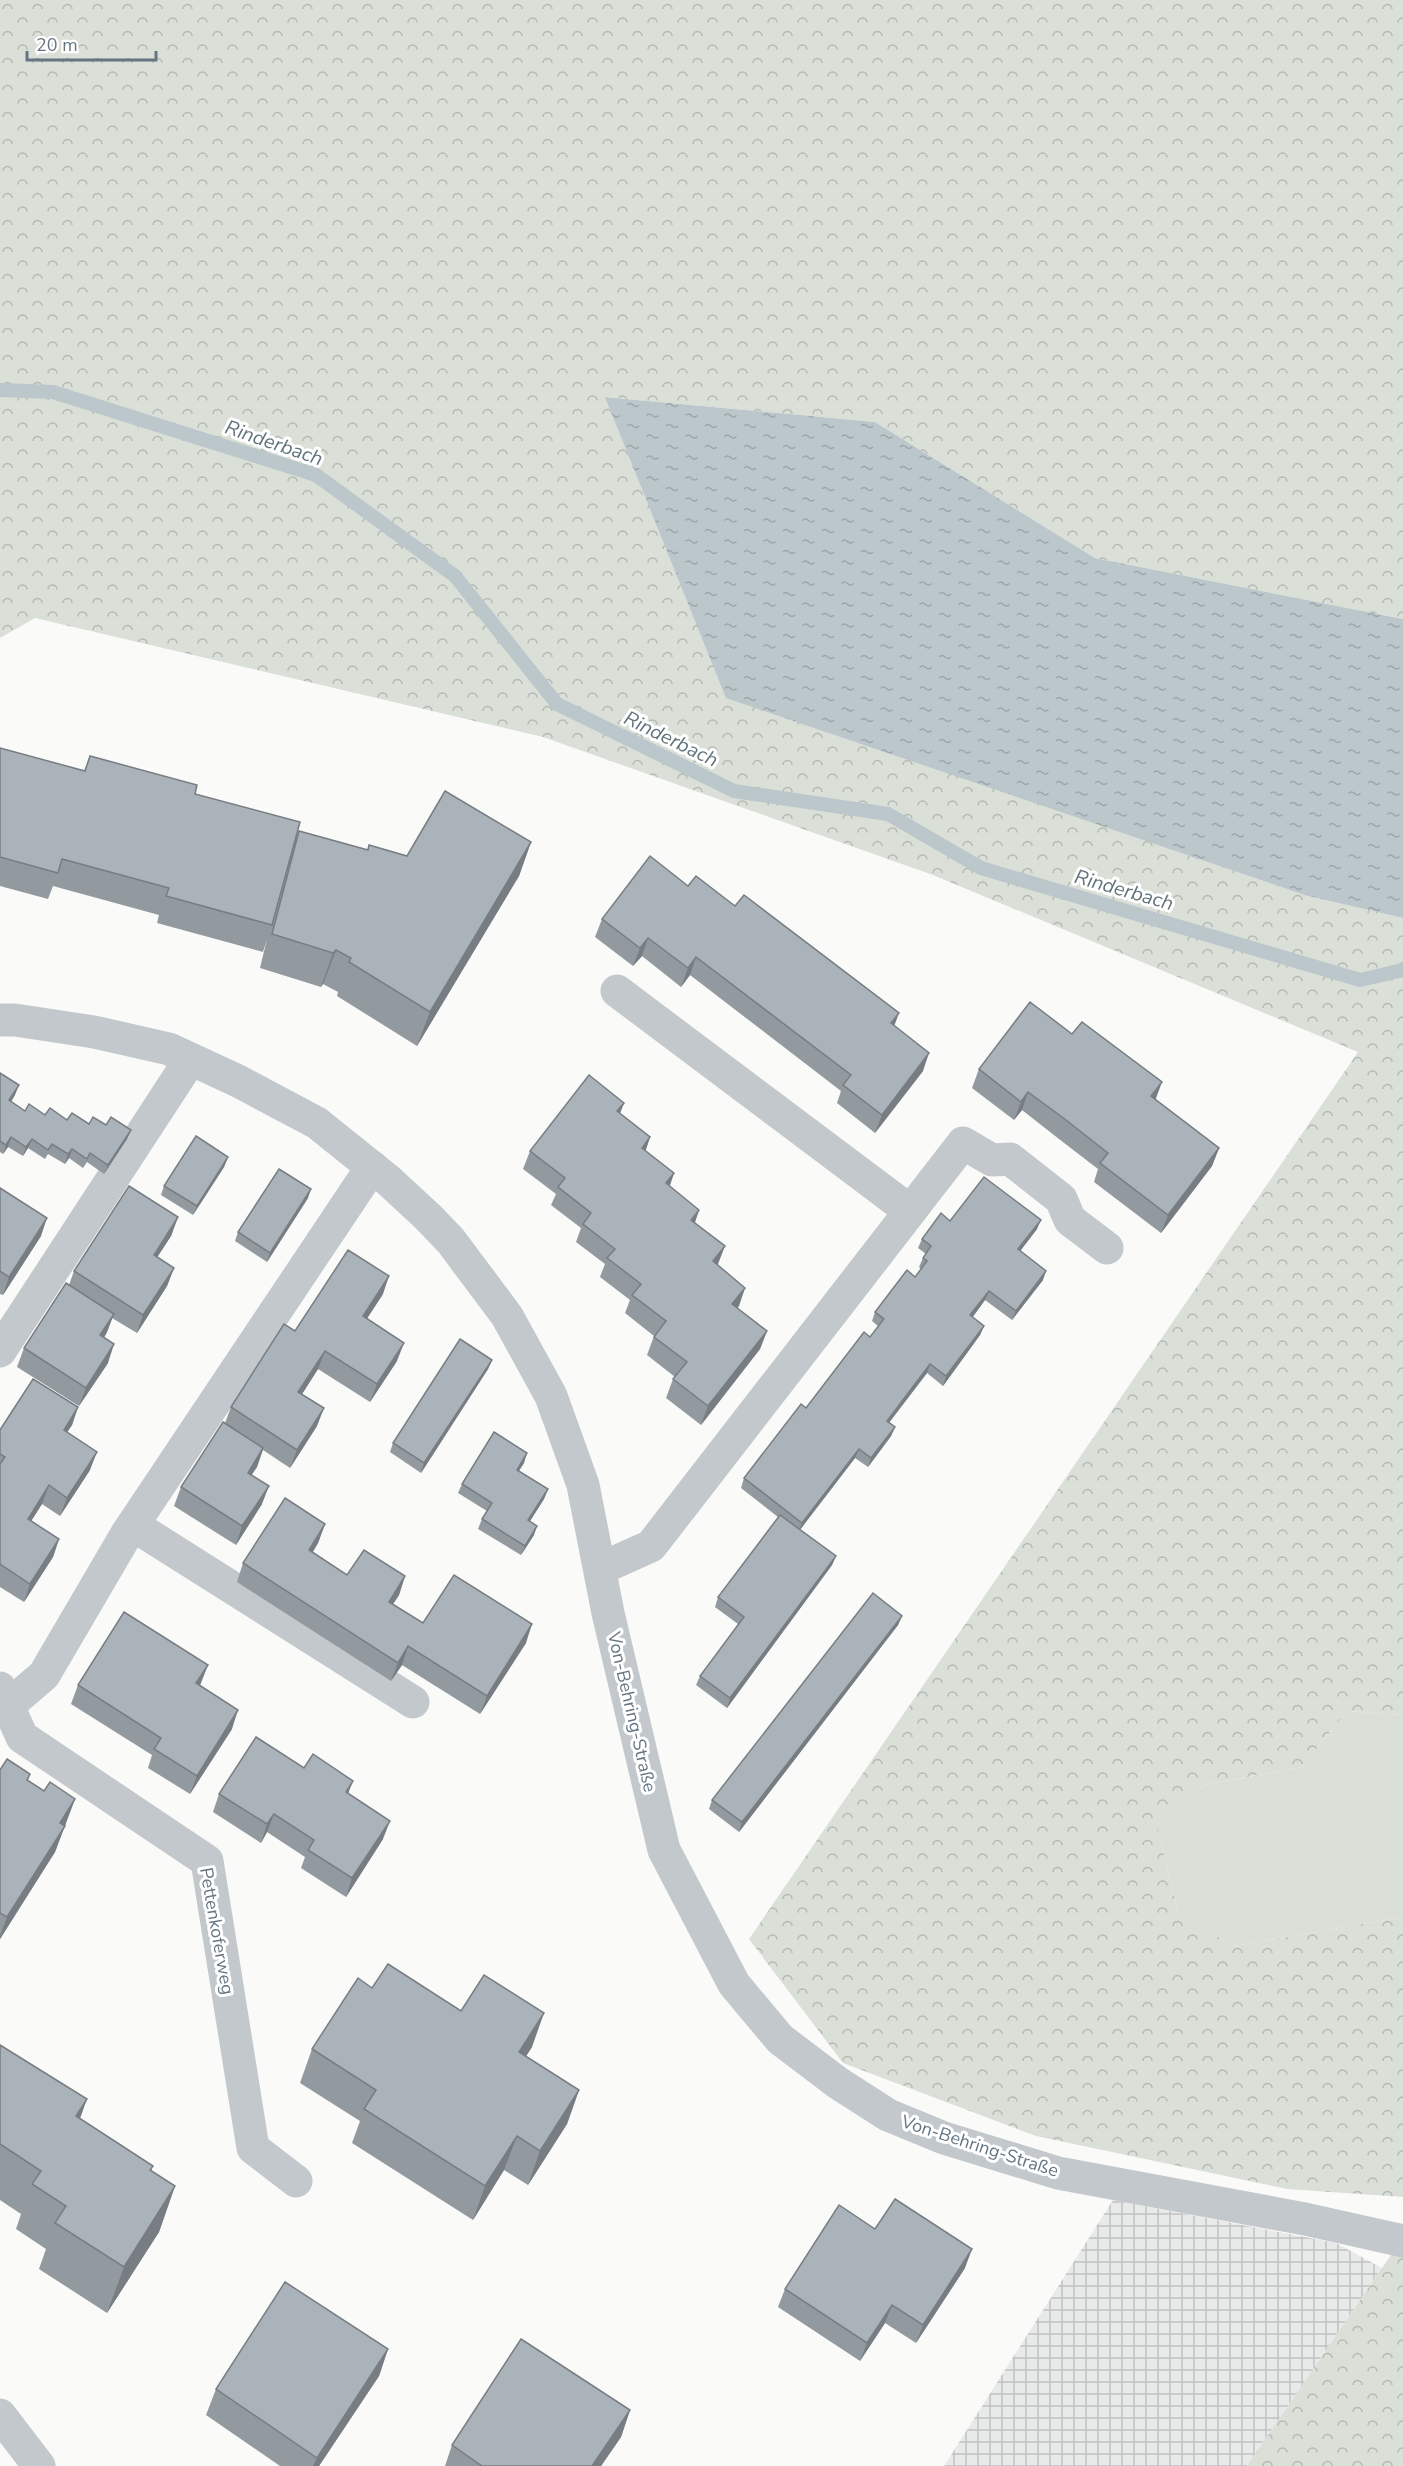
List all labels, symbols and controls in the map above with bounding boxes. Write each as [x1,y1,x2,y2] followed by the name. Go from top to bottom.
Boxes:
[27,24,156,62] scale bar
[36,33,78,57] text: 20 m
[222,414,326,472] water label: Rinderbach
[619,705,723,773] water label: Rinderbach
[1071,863,1177,917] water label: Rinderbach
[602,1629,662,1794] street label: Von-Behring-Straße
[194,1866,240,1996] street label: Pettenkoferweg
[897,2109,1062,2183] street label: Von-Behring-Straße

